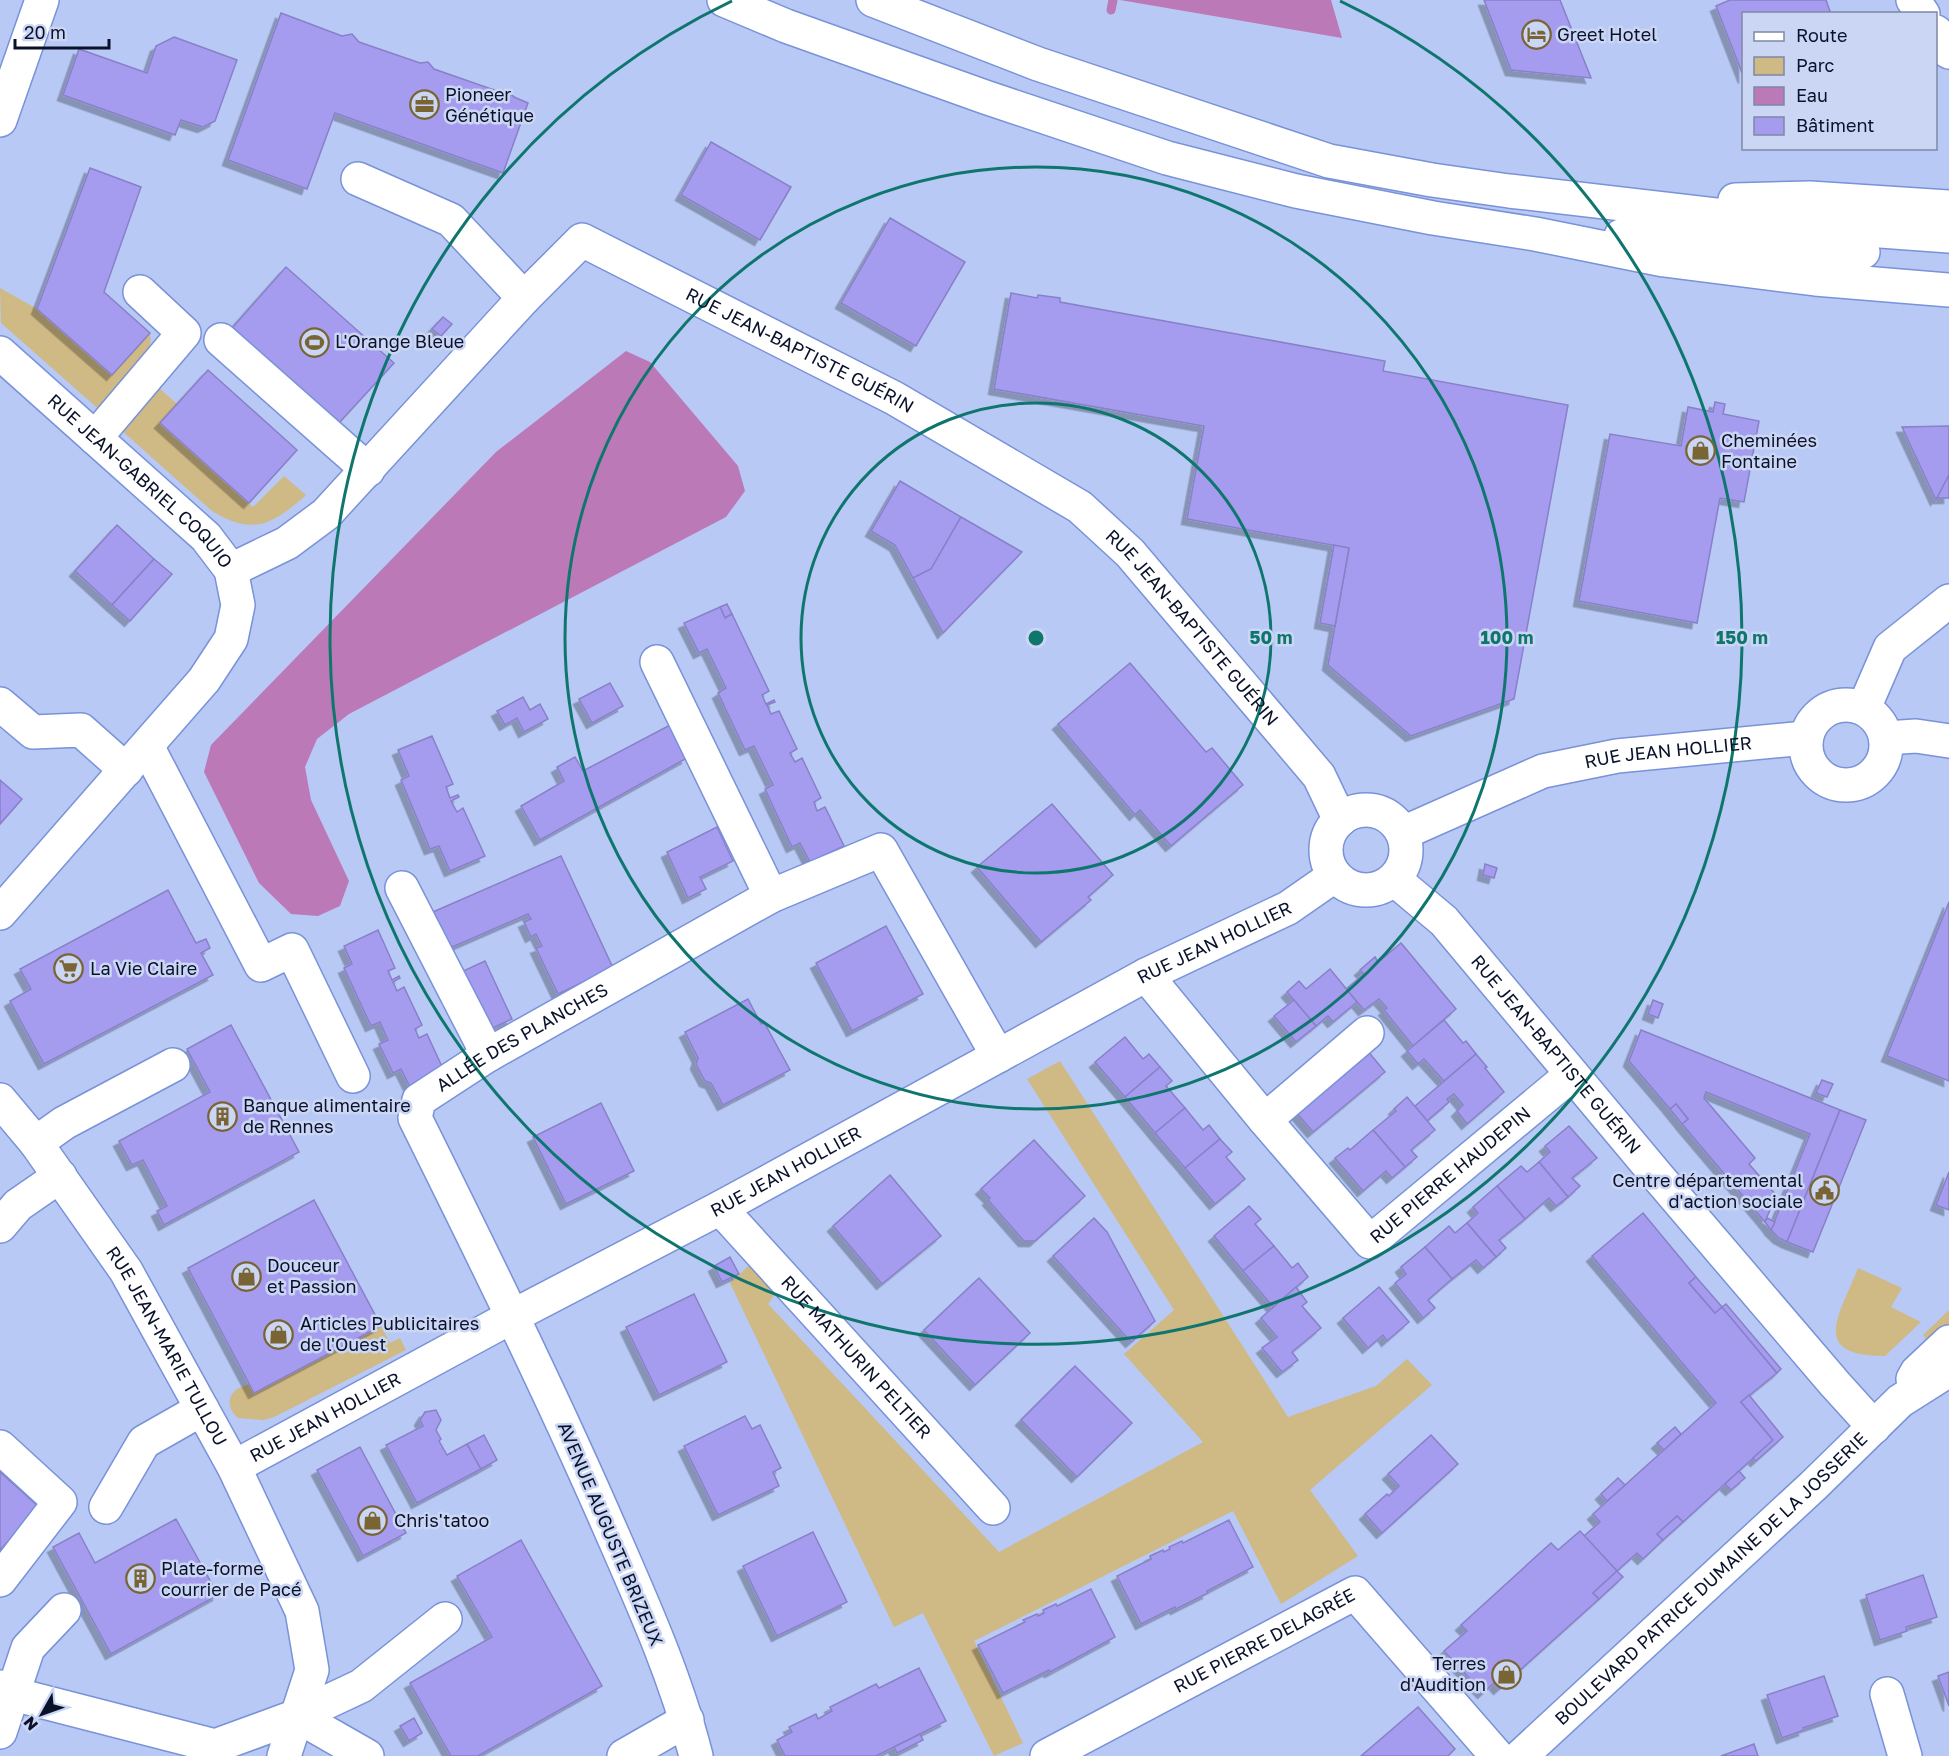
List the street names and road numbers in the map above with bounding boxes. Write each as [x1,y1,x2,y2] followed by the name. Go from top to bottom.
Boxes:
[683,282,918,417] street label: RUE JEAN-BAPTISTE GUÉRIN
[44,389,238,572] street label: RUE JEAN-GABRIEL COQUIO
[1102,524,1284,730] street label: RUE JEAN-BAPTISTE GUÉRIN
[1582,731,1753,772] street label: RUE JEAN HOLLIER
[1133,896,1295,988] street label: RUE JEAN HOLLIER
[1467,950,1646,1158] street label: RUE JEAN-BAPTISTE GUÉRIN
[432,978,611,1096] street label: ALLÉE DES PLANCHES
[1365,1101,1534,1248] street label: RUE PIERRE HAUDEPIN
[707,1121,865,1221] street label: RUE JEAN HOLLIER
[102,1242,232,1450] street label: RUE JEAN-MARIE TULLOU
[777,1271,936,1443] street label: RUE MATHURIN PELTIER
[246,1367,404,1466] street label: RUE JEAN HOLLIER
[554,1418,668,1649] street label: AVENUE AUGUSTE BRIZEUX
[1550,1427,1871,1729] street label: BOULEVARD PATRICE DUMAINE DE LA JOSSERIE
[1169,1583,1358,1697] street label: RUE PIERRE DELAGRÉE

